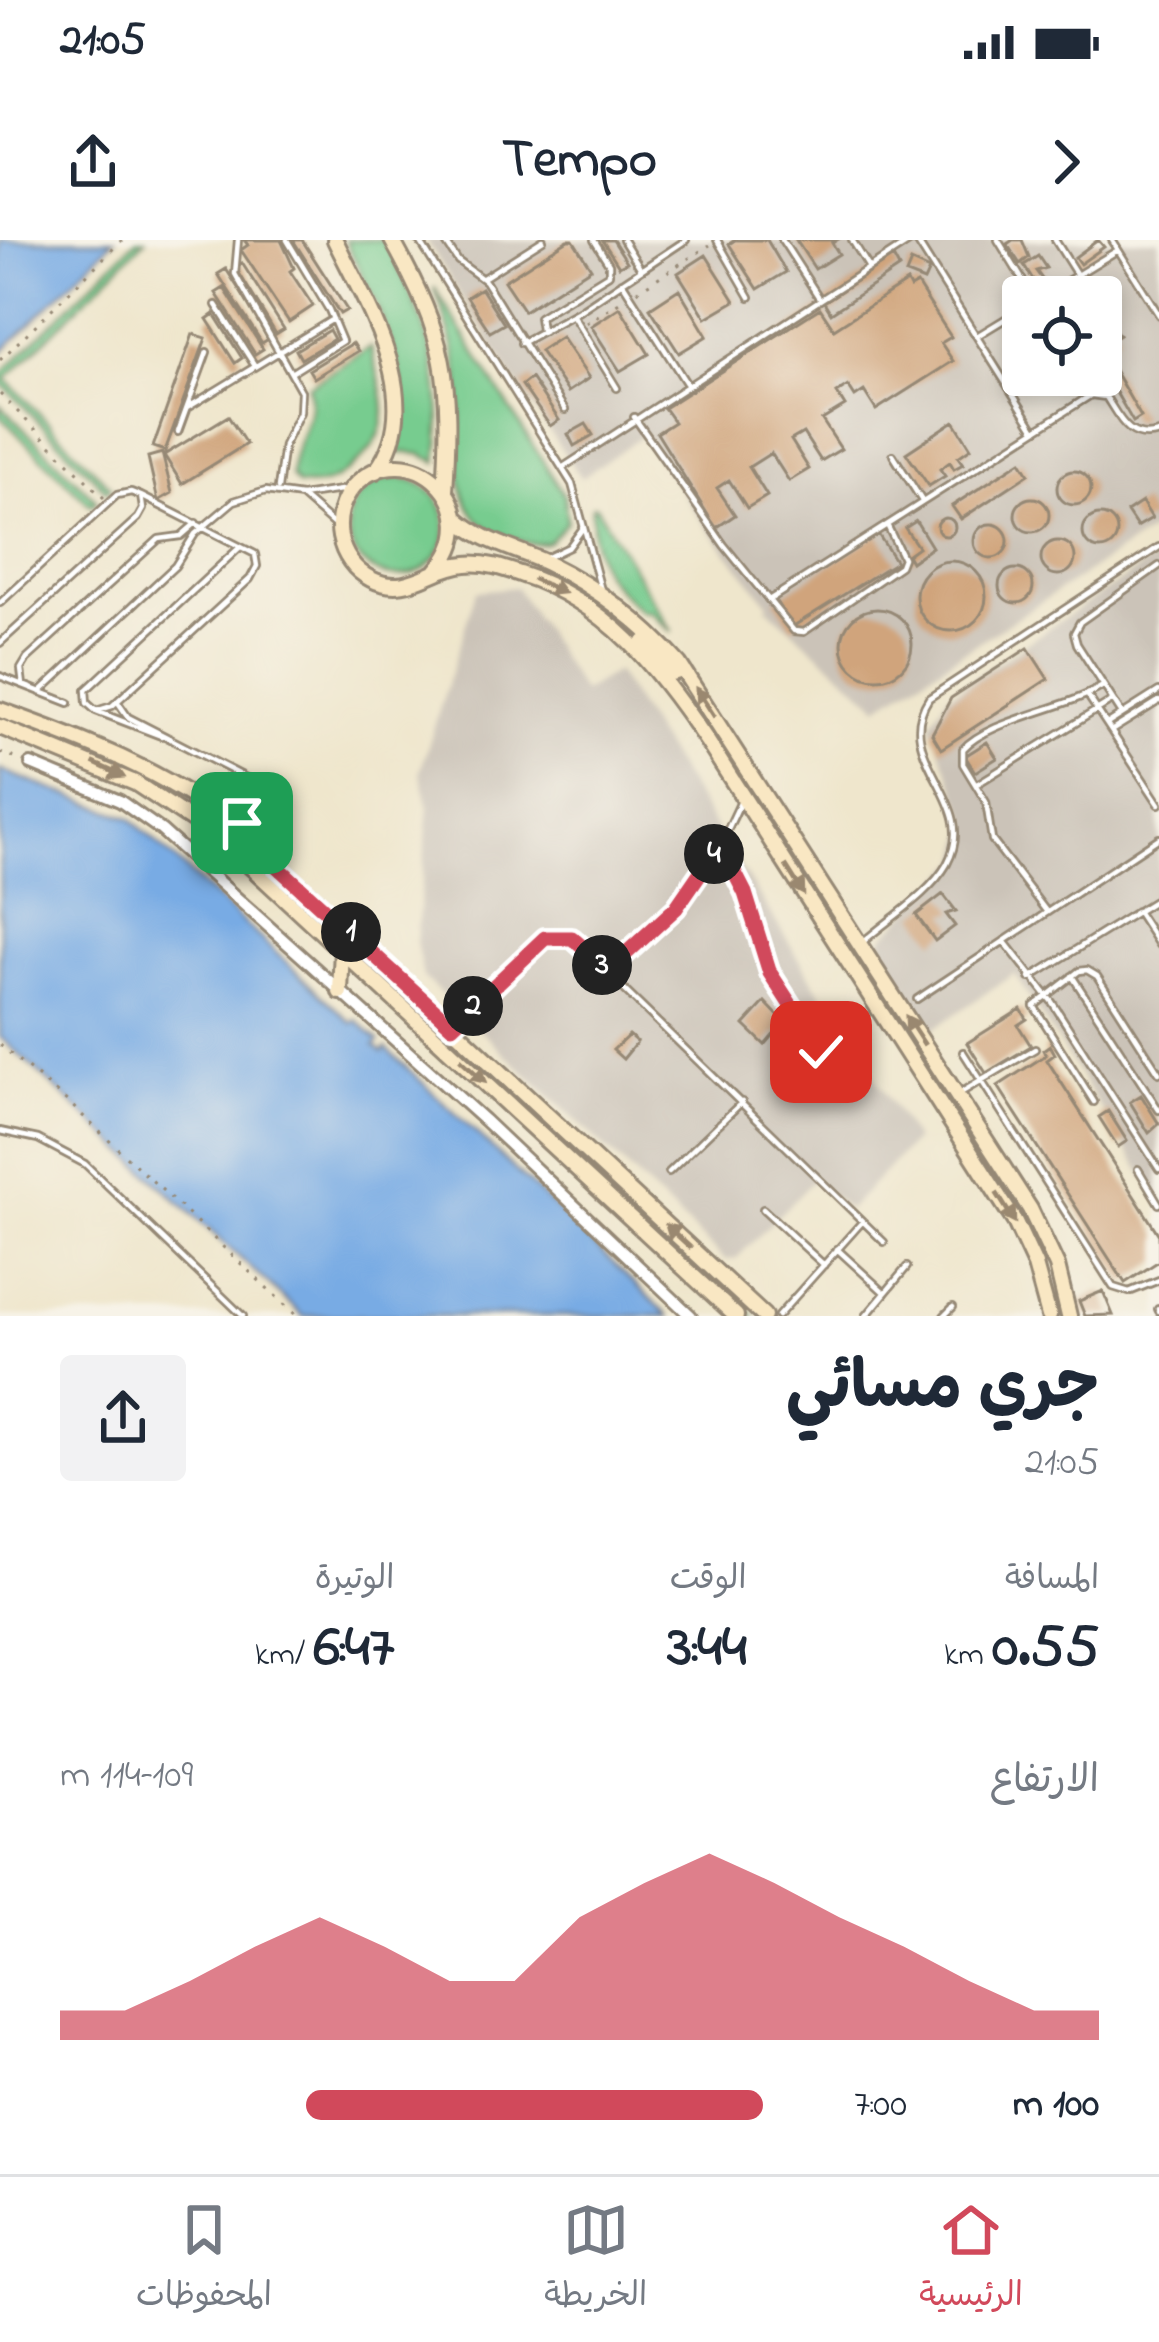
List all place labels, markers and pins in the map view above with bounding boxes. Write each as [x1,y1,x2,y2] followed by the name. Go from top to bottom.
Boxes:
[191,772,293,874] pin
[684,824,744,884] pin: 4
[321,902,381,962] pin: 1
[572,935,632,995] pin: 3
[443,976,503,1036] pin: 2
[770,1001,872,1103] pin

